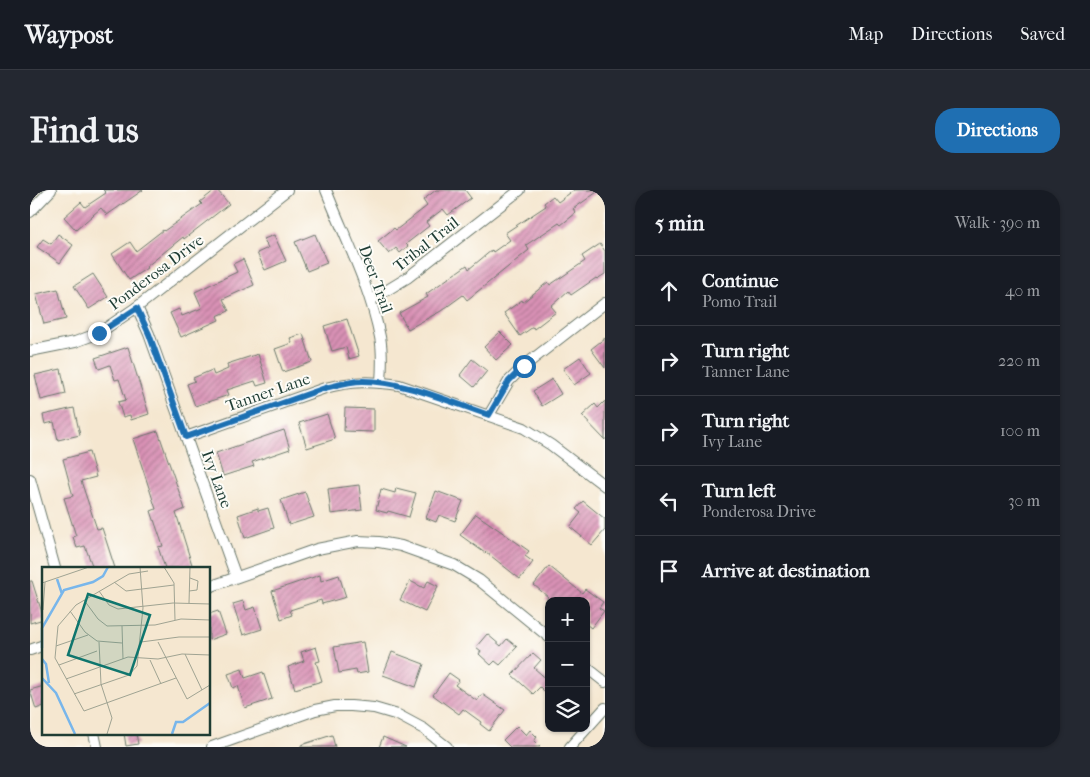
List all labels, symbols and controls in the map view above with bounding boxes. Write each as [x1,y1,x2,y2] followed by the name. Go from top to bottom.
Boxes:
[25,21,113,49] text: Waypost
[849,24,883,45] text: Map
[911,24,992,45] text: Directions
[1020,24,1065,45] text: Saved
[935,108,1060,153] button: Directions
[30,110,139,151] text: Find us
[655,211,704,235] text: 5 min
[389,212,463,275] street label: Tribal Trail
[955,213,1040,232] text: Walk · 390 m
[105,230,207,314] street label: Ponderosa Drive
[355,242,397,316] street label: Deer Trail
[702,270,778,292] text: Continue
[655,277,683,305] icon: ahead
[1005,281,1040,300] text: 40 m
[702,292,777,311] text: Pomo Trail
[88,322,111,345] route end
[702,340,789,362] text: Turn right
[655,347,683,375] icon: right
[998,351,1040,370] text: 220 m
[513,355,536,378] route start
[702,362,790,381] text: Tanner Lane
[223,369,313,415] street label: Tanner Lane
[702,410,789,432] text: Turn right
[655,417,683,445] icon: right
[1000,421,1040,440] text: 100 m
[702,432,762,451] text: Ivy Lane
[198,448,236,511] street label: Ivy Lane
[702,480,776,502] text: Turn left
[655,487,683,515] icon: left
[1008,491,1040,510] text: 30 m
[702,502,816,521] text: Ponderosa Drive
[655,557,683,585] icon: arrive
[702,560,870,582] text: Arrive at destination
[42,567,210,734] inset map
[545,597,590,732] map controls
[545,597,590,642] button: +
[545,642,590,687] button: −
[545,687,590,732] button: layers

